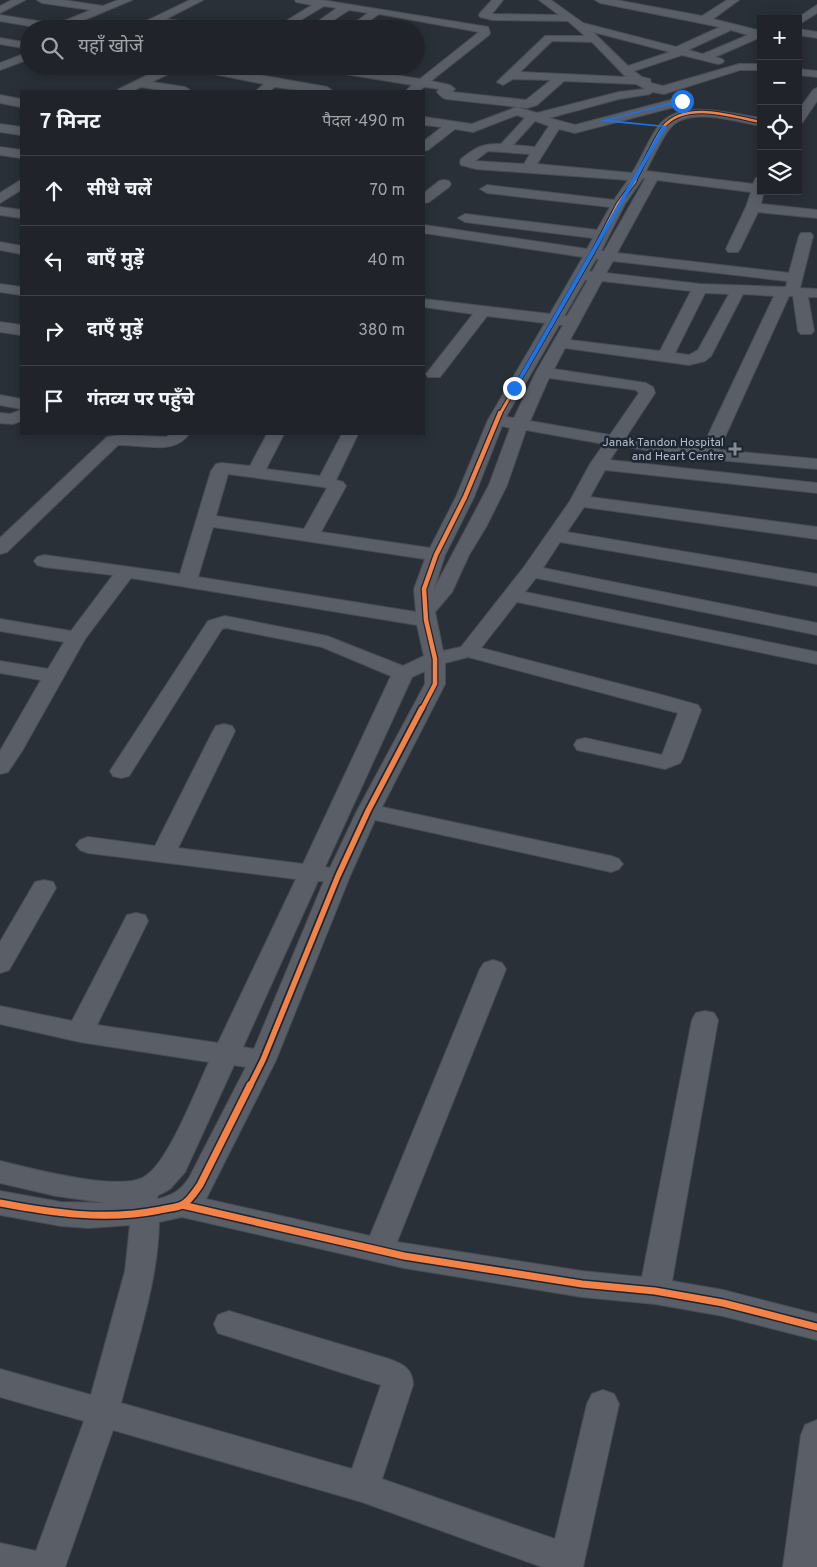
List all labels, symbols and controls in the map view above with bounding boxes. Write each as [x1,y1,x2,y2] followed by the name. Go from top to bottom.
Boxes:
[757,15,802,195] map controls
[757,15,802,60] button: +
[20,20,425,75] search box
[38,34,66,62] icon: search
[78,35,143,59] text: यहाँ खोजें
[757,60,802,105] button: −
[671,90,694,113] route start
[757,105,802,150] button: locate
[40,109,101,136] text: 7 मिनट
[322,112,405,132] text: पैदल · 490 m
[757,150,802,195] button: layers
[40,177,68,205] icon: ahead
[87,178,152,202] text: सीधे चलें
[370,181,405,201] text: 70 m
[40,247,68,275] icon: left
[87,248,144,272] text: बाएँ मुड़ें
[367,251,405,271] text: 40 m
[40,317,68,345] icon: right
[87,318,143,342] text: दाएँ मुड़ें
[358,321,405,341] text: 380 m
[503,377,526,400] route end
[40,387,68,415] icon: arrive
[87,388,194,412] text: गंतव्य पर पहुँचे
[602,435,724,465] place label: Janak Tandon Hospital and Heart Centre
[728,442,742,456] marker: Janak Tandon Hospital and Heart Centre

